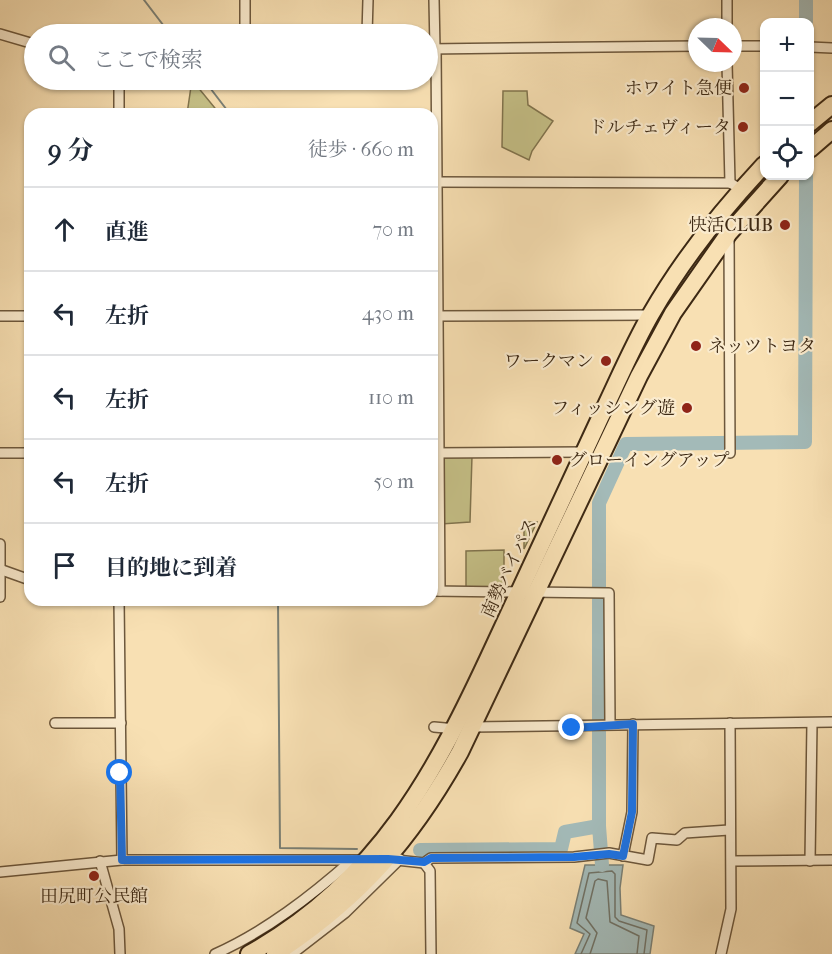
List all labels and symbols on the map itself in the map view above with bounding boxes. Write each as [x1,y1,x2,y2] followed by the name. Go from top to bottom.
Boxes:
[688,18,742,72] north arrow
[625,78,732,99] place label: ホワイト急便
[737,81,751,95] marker: ホワイト急便
[589,117,731,138] place label: ドルチェヴィータ
[736,120,750,134] marker: ドルチェヴィータ
[689,215,773,236] place label: 快活CLUB
[778,218,792,232] marker: 快活CLUB
[708,336,816,357] place label: ネッツトヨタ
[689,339,703,353] marker: ネッツトヨタ
[504,351,594,372] place label: ワークマン
[599,354,613,368] marker: ワークマン
[551,398,675,419] place label: フィッシング遊
[680,401,694,415] marker: フィッシング遊
[569,450,729,471] place label: グローイングアップ
[550,453,564,467] marker: グローイングアップ
[477,515,542,621] street label: 南勢バイパス
[558,714,584,740] route end
[106,759,132,785] route start
[87,869,101,883] marker: 田尻町公民館
[40,886,148,907] place label: 田尻町公民館

